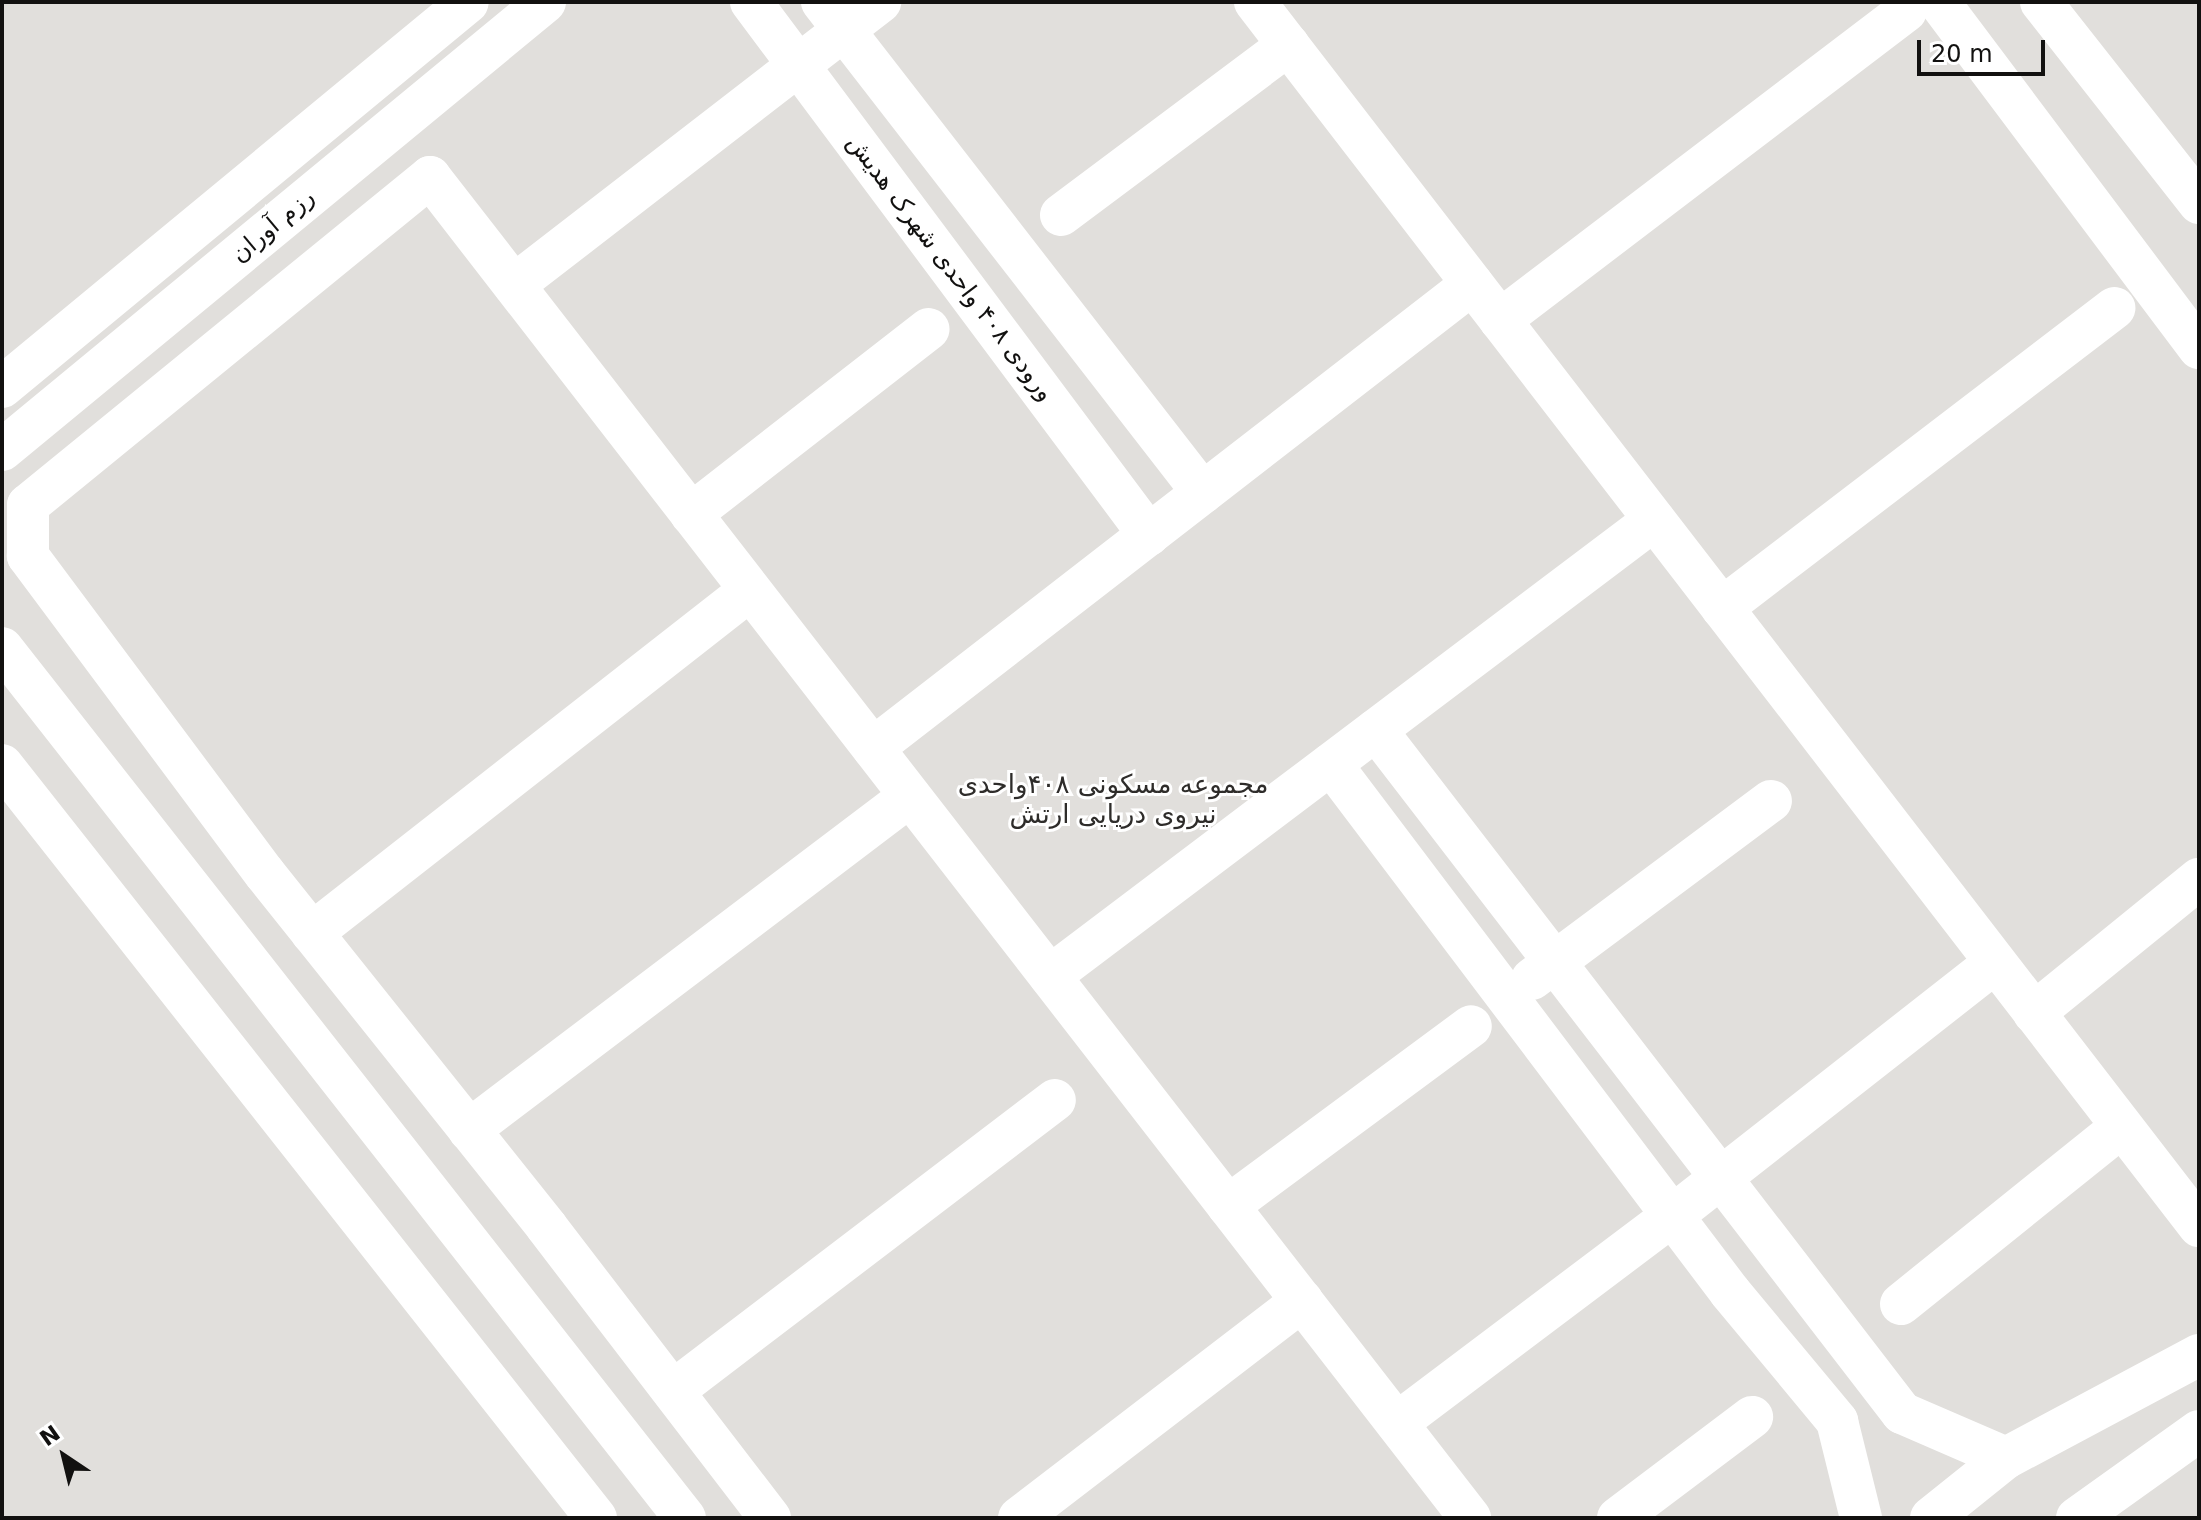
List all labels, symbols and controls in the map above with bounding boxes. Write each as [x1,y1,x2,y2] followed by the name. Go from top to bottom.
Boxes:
[1921,24,2049,74] scale bar
[1931,40,1993,68] text: 20 m
[840,129,1060,407] street label: ورودی ۴۰۸ واحدی شهرک هدیش
[226,183,320,269] street label: رزم آوران
[958,769,1268,830] district label: مجموعه مسکونی ۴۰۸واحدی نیروی دریایی ارتش
[24,1416,104,1496] north arrow
[35,1420,65,1451] text: N

